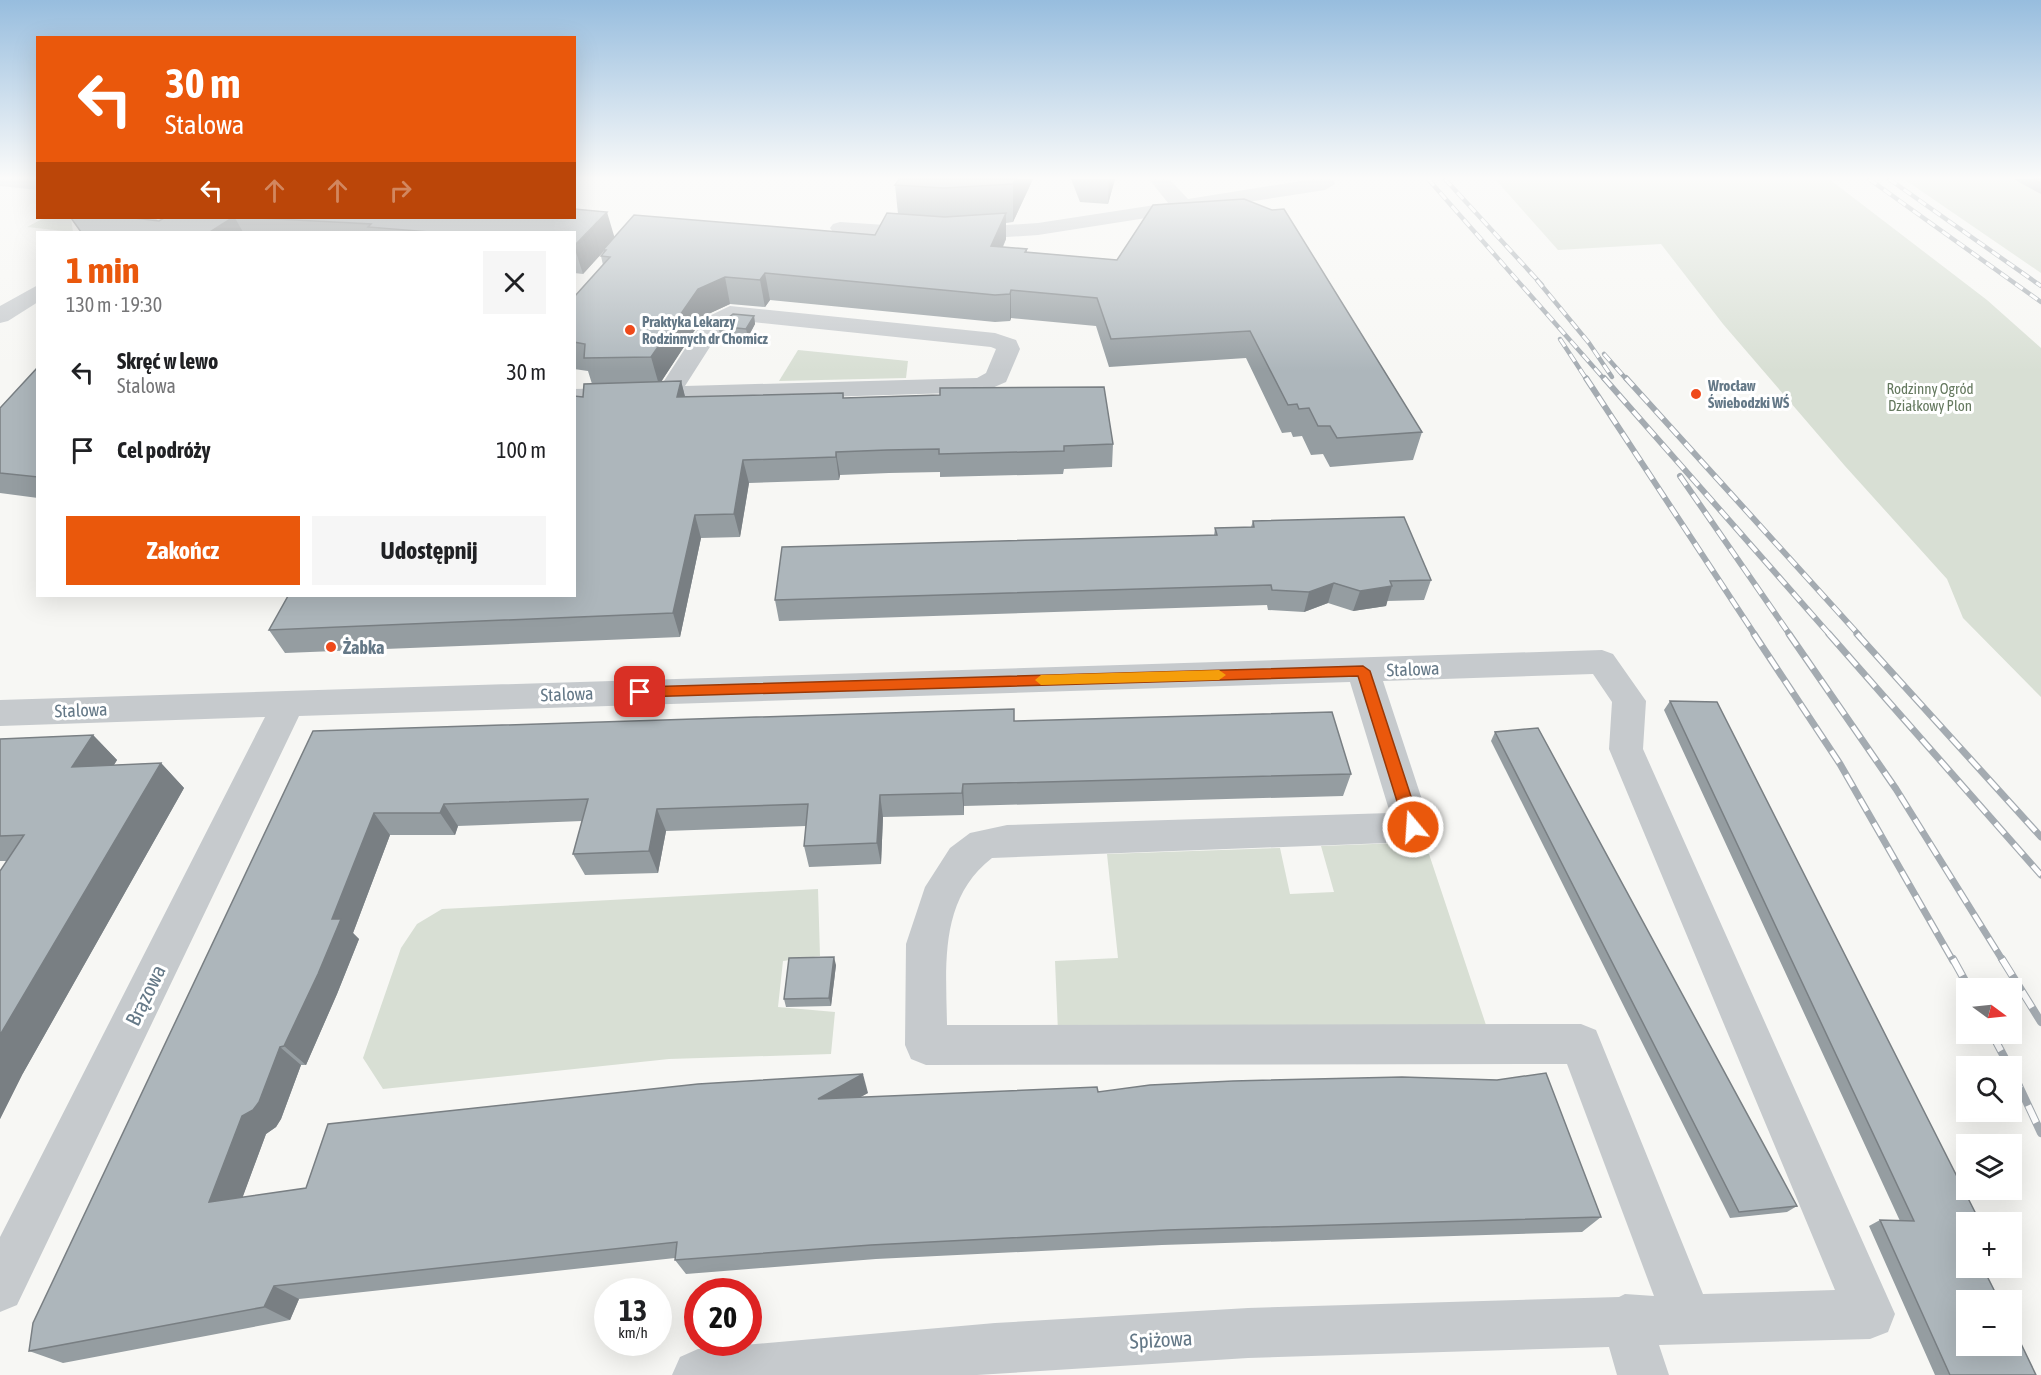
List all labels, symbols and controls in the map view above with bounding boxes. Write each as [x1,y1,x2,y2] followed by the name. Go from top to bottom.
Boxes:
[165,59,240,107] text: 30 m
[66,60,144,138] icon: left
[165,109,244,140] text: Stalowa
[195,174,228,207] icon: left
[258,174,291,207] icon: ahead
[321,174,354,207] icon: ahead
[384,174,417,207] icon: right
[66,249,140,291] text: 1 min
[483,251,546,314] button: close
[66,293,162,316] text: 130 m · 19:30
[642,313,768,347] place label: Praktyka Lekarzy Rodzinnych dr Chomicz
[623,323,637,337] marker: Praktyka Lekarzy Rodzinnych dr Chomicz
[117,348,218,374] text: Skręć w lewo
[66,356,99,389] icon: left
[506,359,546,385] text: 30 m
[117,374,176,397] text: Stalowa
[1707,377,1790,411] place label: Wrocław Świebodzki WŚ
[1886,380,1974,414] park label: Rodzinny Ogród Działkowy Plon
[1689,387,1703,401] marker: Wrocław Świebodzki WŚ
[66,434,99,467] icon: arrive
[117,437,211,463] text: Cel podróży
[496,437,546,463] text: 100 m
[66,516,300,585] button: Zakończ
[312,516,546,585] button: Udostępnij
[343,637,384,658] place label: Żabka
[324,640,338,654] marker: Żabka
[1386,658,1440,680] street label: Stalowa
[614,666,665,717] pin
[623,675,656,708] icon: arrive
[540,683,594,705] street label: Stalowa
[54,699,108,721] street label: Stalowa
[1381,795,1445,859] position arrow
[120,961,170,1029] street label: Brązowa
[1956,978,2022,1044] north arrow
[1956,978,2022,1356] map controls
[1956,1056,2022,1122] button: search
[1956,1134,2022,1200] button: layers
[1956,1212,2022,1278] button: +
[684,1278,762,1356] speed limit sign: 20
[1956,1290,2022,1356] button: −
[619,1293,647,1327] text: 13
[618,1324,648,1341] text: km/h
[1129,1325,1193,1353] street label: Spiżowa

